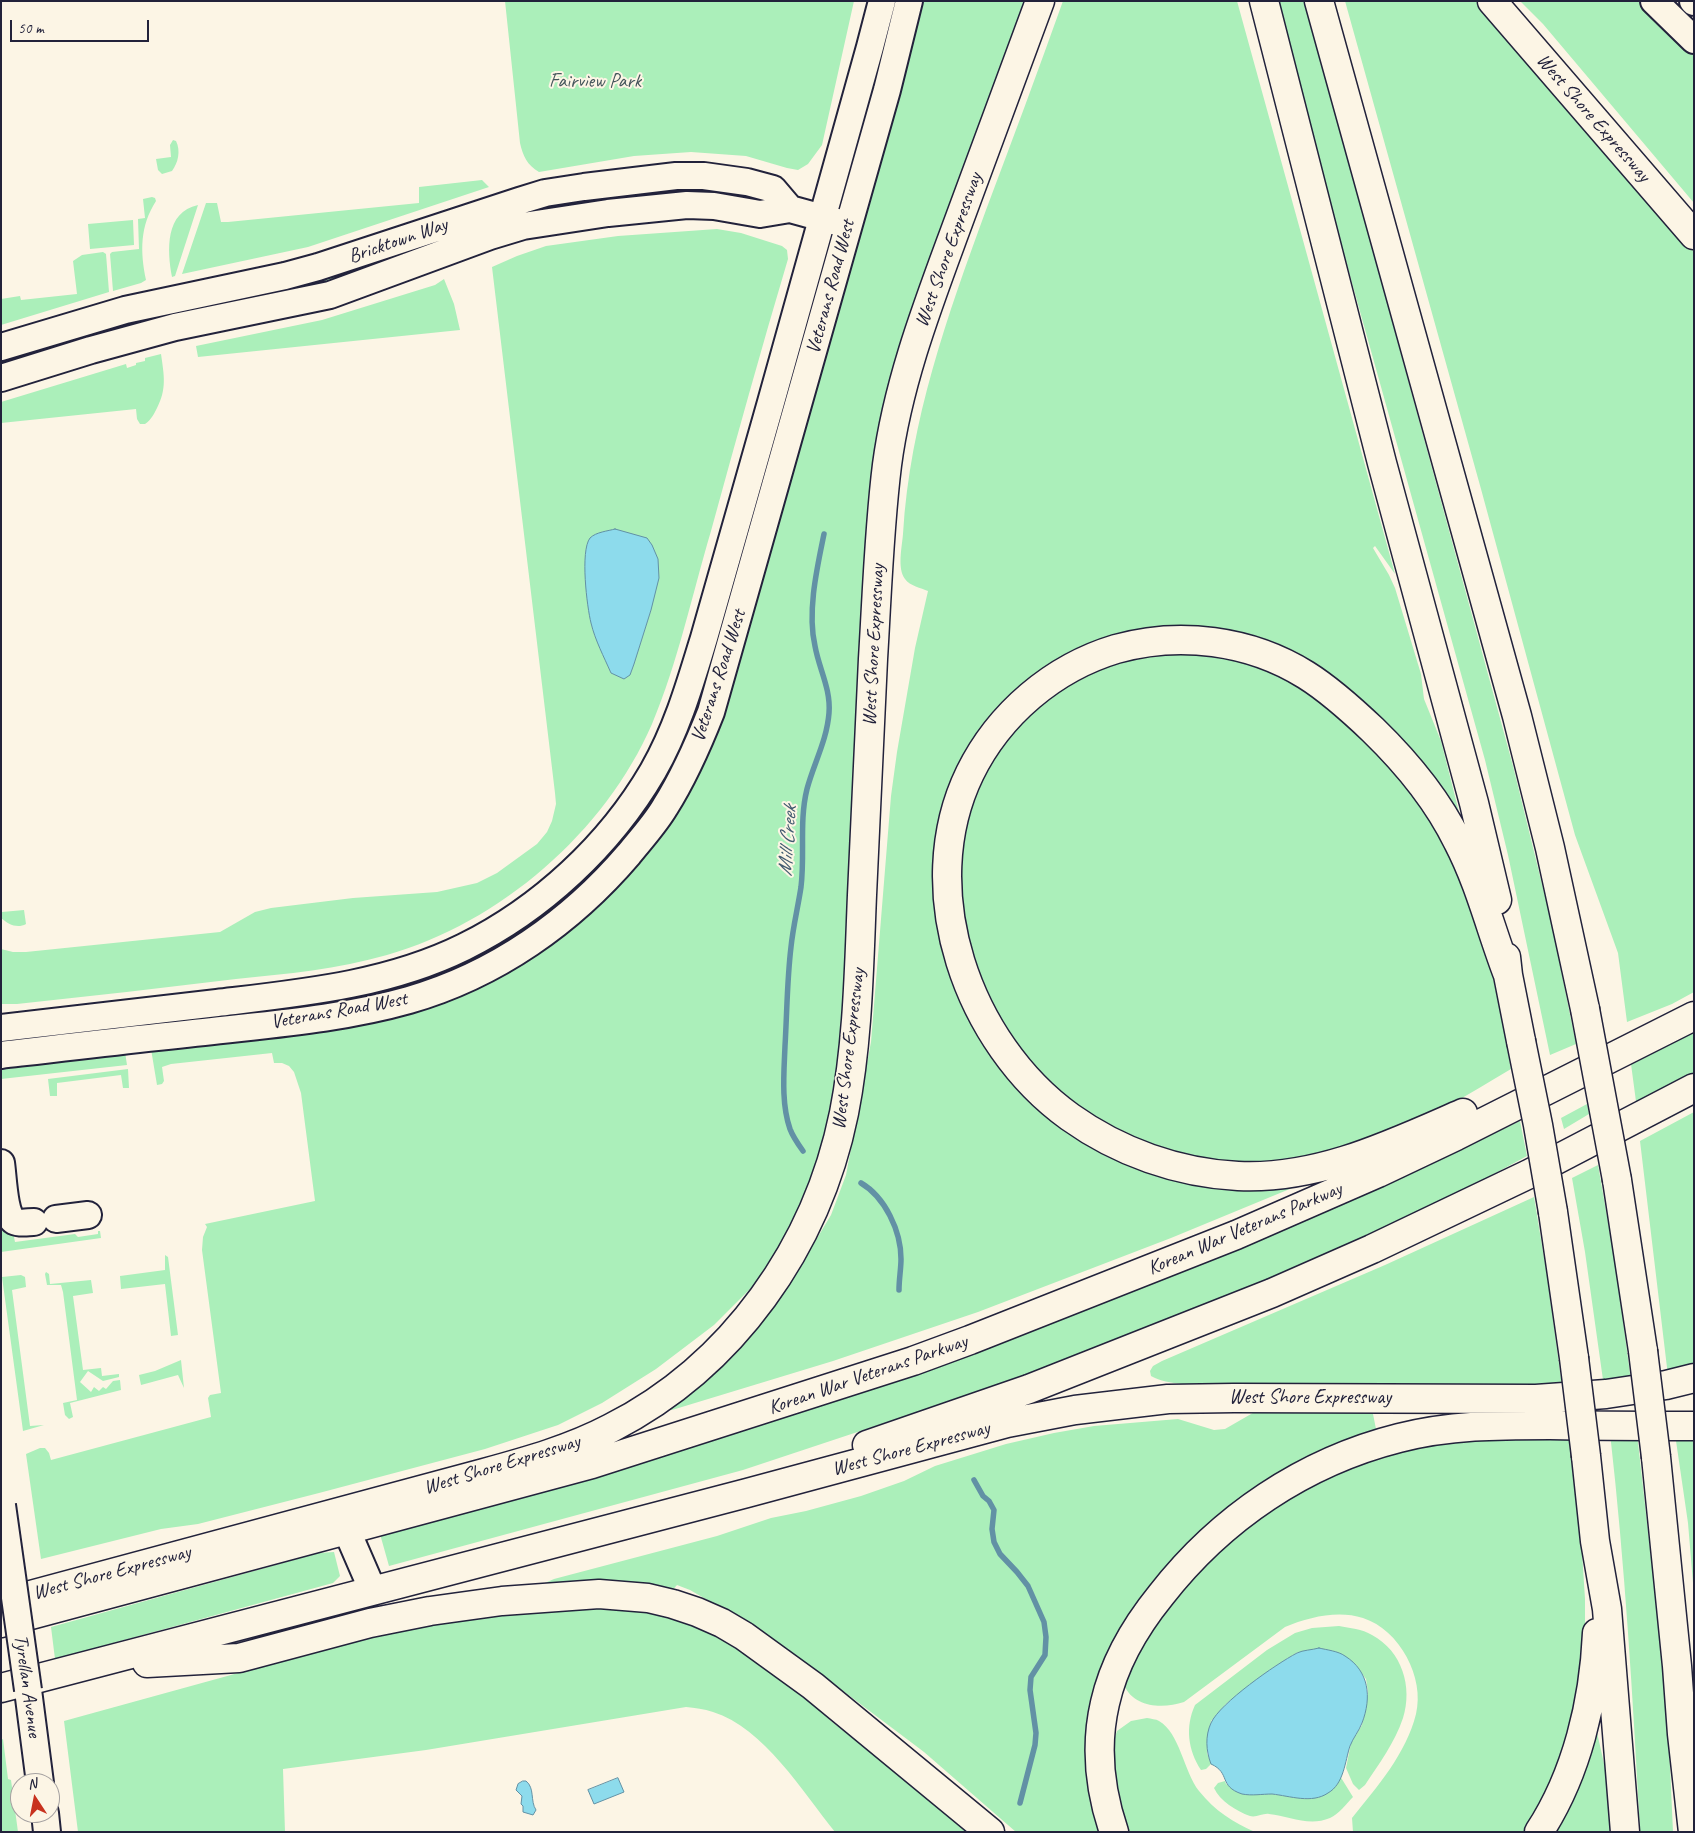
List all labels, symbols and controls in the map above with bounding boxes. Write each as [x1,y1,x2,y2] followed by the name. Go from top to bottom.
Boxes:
[12,10,151,42] scale bar
[18,19,44,38] text: 50 m
[1531,49,1655,187] street label: West Shore Expressway
[549,70,641,94] park label: Fairview Park
[910,170,988,330] street label: West Shore Expressway
[345,213,451,269] street label: Bricktown Way
[802,217,860,357] street label: Veterans Road West
[858,563,890,727] street label: West Shore Expressway
[686,607,752,745] street label: Veterans Road West
[773,805,803,877] water label: Mill Creek
[827,967,871,1131] street label: West Shore Expressway
[269,987,409,1035] street label: Veterans Road West
[1144,1177,1346,1281] street label: Korean War Veterans Parkway
[765,1330,971,1420] street label: Korean War Veterans Parkway
[1229,1386,1391,1410] street label: West Shore Expressway
[830,1416,992,1482] street label: West Shore Expressway
[421,1430,583,1500] street label: West Shore Expressway
[31,1540,193,1606] street label: West Shore Expressway
[8,1633,46,1739] street label: Tyrellan Avenue
[10,1773,60,1823] north arrow
[26,1775,38,1793] text: N

